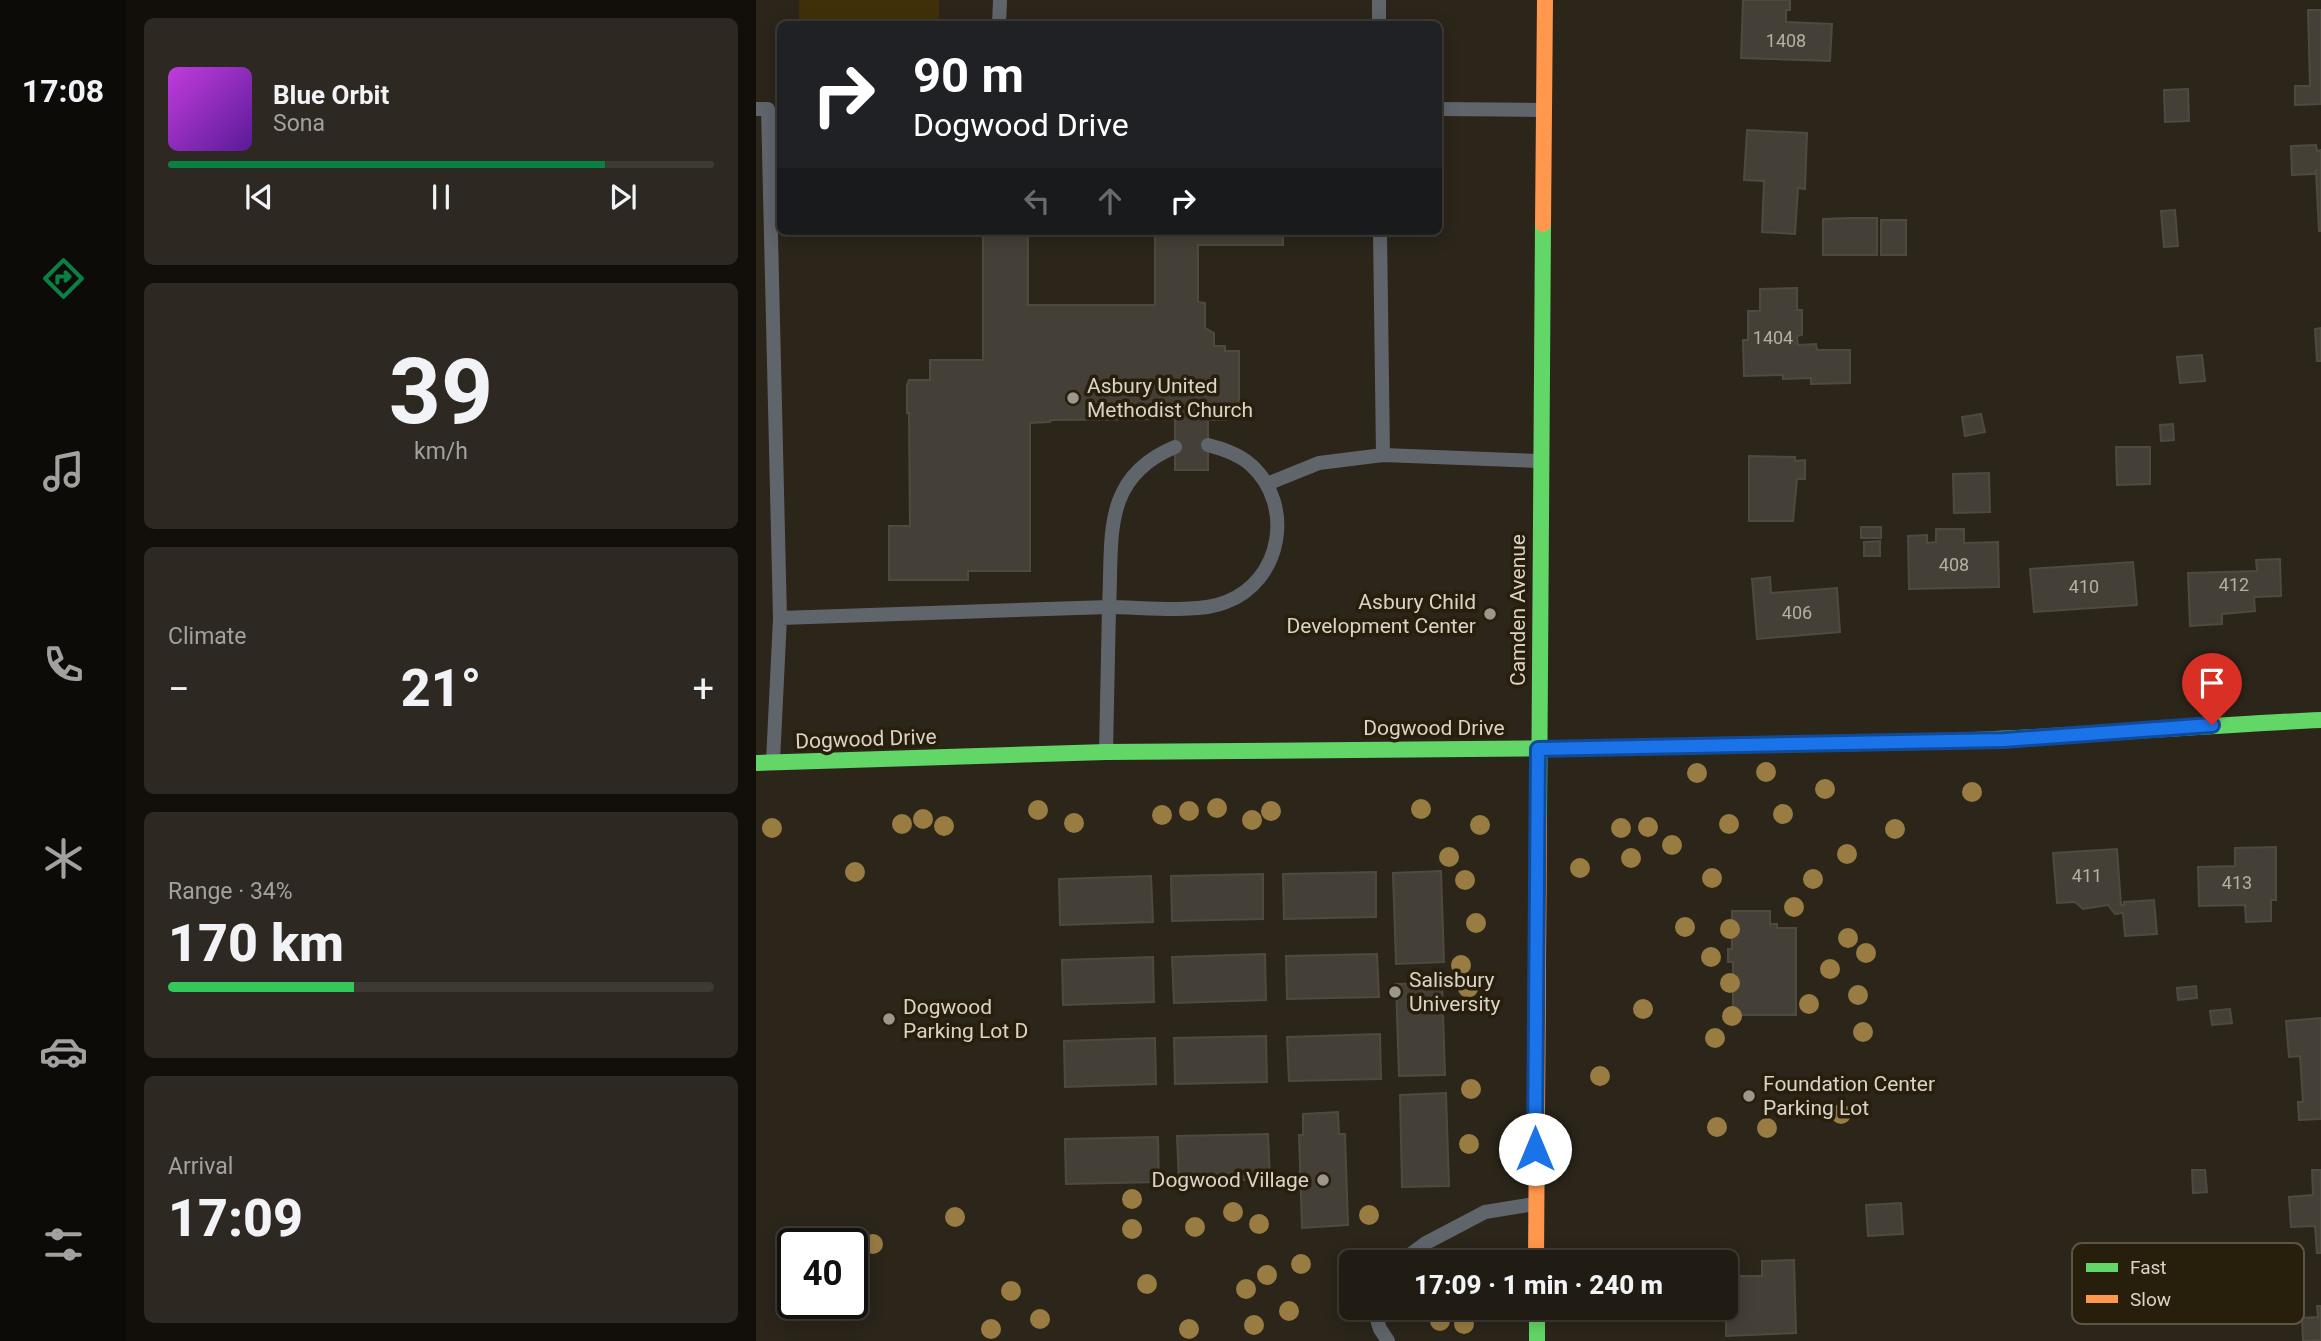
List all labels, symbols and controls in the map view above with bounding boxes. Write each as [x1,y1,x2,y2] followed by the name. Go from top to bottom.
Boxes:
[1766,30,1806,51] house number: 1408
[913,47,1024,104] text: 90 m
[798,49,889,140] icon: right
[22,72,104,110] text: 17:08
[273,80,389,110] text: Blue Orbit
[913,106,1129,144] text: Dogwood Drive
[273,110,325,137] text: Sona
[240,178,278,216] icon: previous
[422,178,460,216] icon: pause
[604,178,642,216] icon: next
[1018,182,1056,220] icon: left
[1091,182,1129,220] icon: ahead
[1164,182,1202,220] icon: right
[39,254,88,303] icon: directions
[1753,327,1793,348] house number: 1404
[389,339,493,445] text: 39
[1087,374,1253,422] place label: Asbury United Methodist Church
[1065,390,1081,406] marker: Asbury United Methodist Church
[414,438,468,465] text: km/h
[39,447,88,496] icon: music
[1506,534,1530,686] street label: Camden Avenue
[1939,554,1969,575] house number: 408
[2219,574,2249,595] house number: 412
[2069,576,2099,597] house number: 410
[1286,590,1476,638] place label: Asbury Child Development Center
[1782,602,1812,623] house number: 406
[1482,606,1498,622] marker: Asbury Child Development Center
[168,623,247,650] text: Climate
[39,640,88,689] icon: phone
[2182,653,2242,725] pin
[401,658,481,719] text: 21°
[2193,664,2231,702] icon: arrive
[168,667,190,711] text: −
[692,667,714,711] text: +
[1363,716,1505,740] street label: Dogwood Drive
[795,725,937,753] street label: Dogwood Drive
[39,834,88,883] icon: climate
[2072,865,2102,886] house number: 411
[2222,872,2252,893] house number: 413
[168,878,293,905] text: Range · 34%
[168,913,344,974] text: 170 km
[1409,968,1500,1016] place label: Salisbury University
[1387,984,1403,1000] marker: Salisbury University
[903,995,1028,1043] place label: Dogwood Parking Lot D
[881,1011,897,1027] marker: Dogwood Parking Lot D
[39,1027,88,1076] icon: car
[1763,1072,1935,1120] place label: Foundation Center Parking Lot
[1741,1088,1757,1104] marker: Foundation Center Parking Lot
[1498,1112,1572,1186] position arrow
[168,1153,233,1180] text: Arrival
[1152,1168,1309,1192] place label: Dogwood Village
[1315,1172,1331,1188] marker: Dogwood Village
[168,1188,303,1249] text: 17:09
[39,1220,88,1269] icon: filters
[777,1228,868,1319] speed limit sign: 40
[2072,1243,2304,1324] legend
[2130,1256,2167,1279] text: Fast
[1414,1270,1663,1300] text: 17:09 · 1 min · 240 m
[2130,1288,2171,1311] text: Slow

